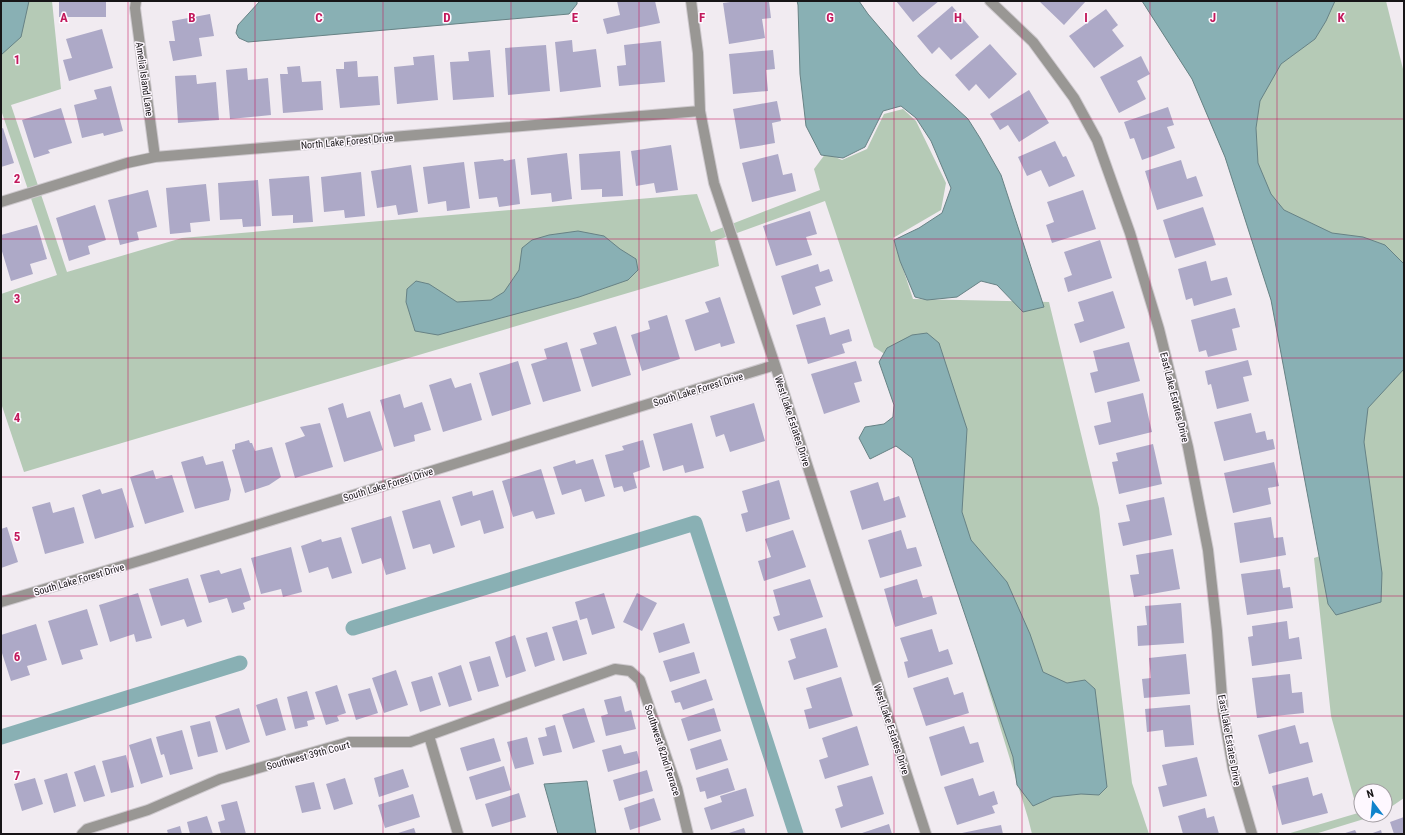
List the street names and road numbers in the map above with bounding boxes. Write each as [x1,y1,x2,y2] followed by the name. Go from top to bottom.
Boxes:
[134,41,155,117] street label: Amelia Island Lane
[300,132,394,151] street label: North Lake Forest Drive
[1158,351,1191,444] street label: East Lake Estates Drive
[652,371,745,408] street label: South Lake Forest Drive
[773,374,812,468] street label: West Lake Estates Drive
[342,466,435,503] street label: South Lake Forest Drive
[33,561,126,598] street label: South Lake Forest Drive
[872,682,911,776] street label: West Lake Estates Drive
[1216,694,1243,787] street label: East Lake Estates Drive
[643,703,683,797] street label: Southwest 82nd Terrace
[265,739,351,772] street label: Southwest 39th Court

